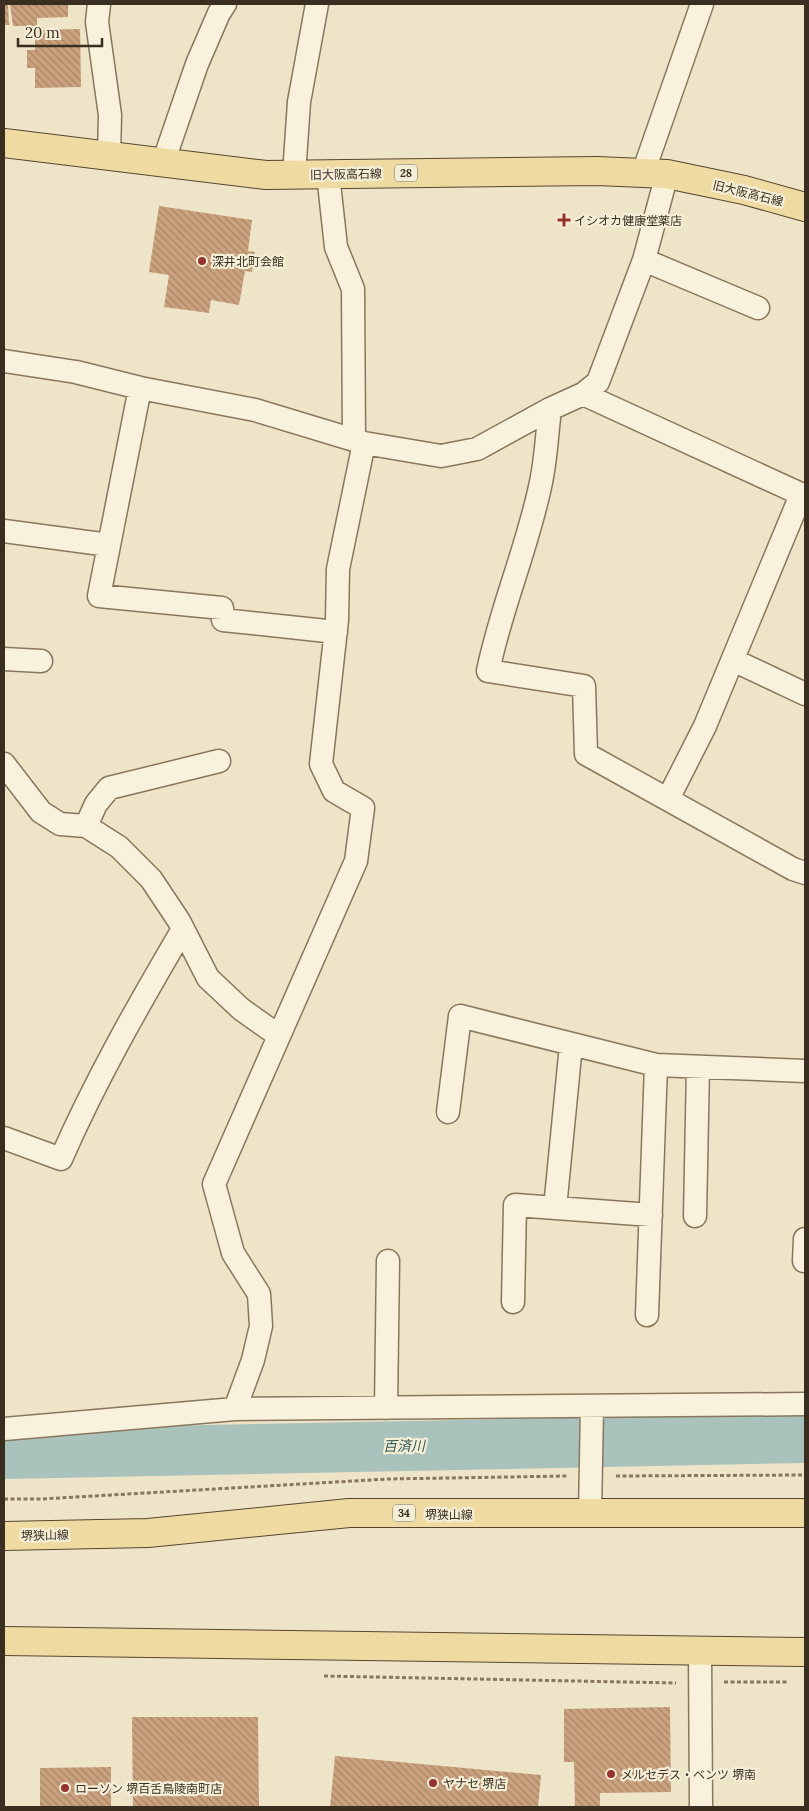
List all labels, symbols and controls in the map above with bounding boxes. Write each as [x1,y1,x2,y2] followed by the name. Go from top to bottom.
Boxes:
[18,15,101,47] scale bar
[25,23,60,42] text: 20 m
[395,164,417,182] road number: 28
[310,166,382,182] street label: 旧大阪高石線
[711,177,785,209] street label: 旧大阪高石線
[574,213,682,228] place label: イシオカ健康堂薬店
[558,214,570,226] marker: イシオカ健康堂薬店
[212,254,284,269] place label: 深井北町会館
[196,255,208,267] marker: 深井北町会館
[383,1437,427,1455] water label: 百済川
[393,1505,415,1522] road number: 34
[425,1507,473,1522] street label: 堺狭山線
[21,1527,69,1543] street label: 堺狭山線
[621,1767,756,1782] place label: メルセデス・ベンツ 堺南
[605,1768,617,1780] marker: メルセデス・ベンツ 堺南
[443,1776,506,1791] place label: ヤナセ 堺店
[427,1777,439,1789] marker: ヤナセ 堺店
[75,1781,222,1796] place label: ローソン 堺百舌鳥陵南町店
[59,1782,71,1794] marker: ローソン 堺百舌鳥陵南町店

